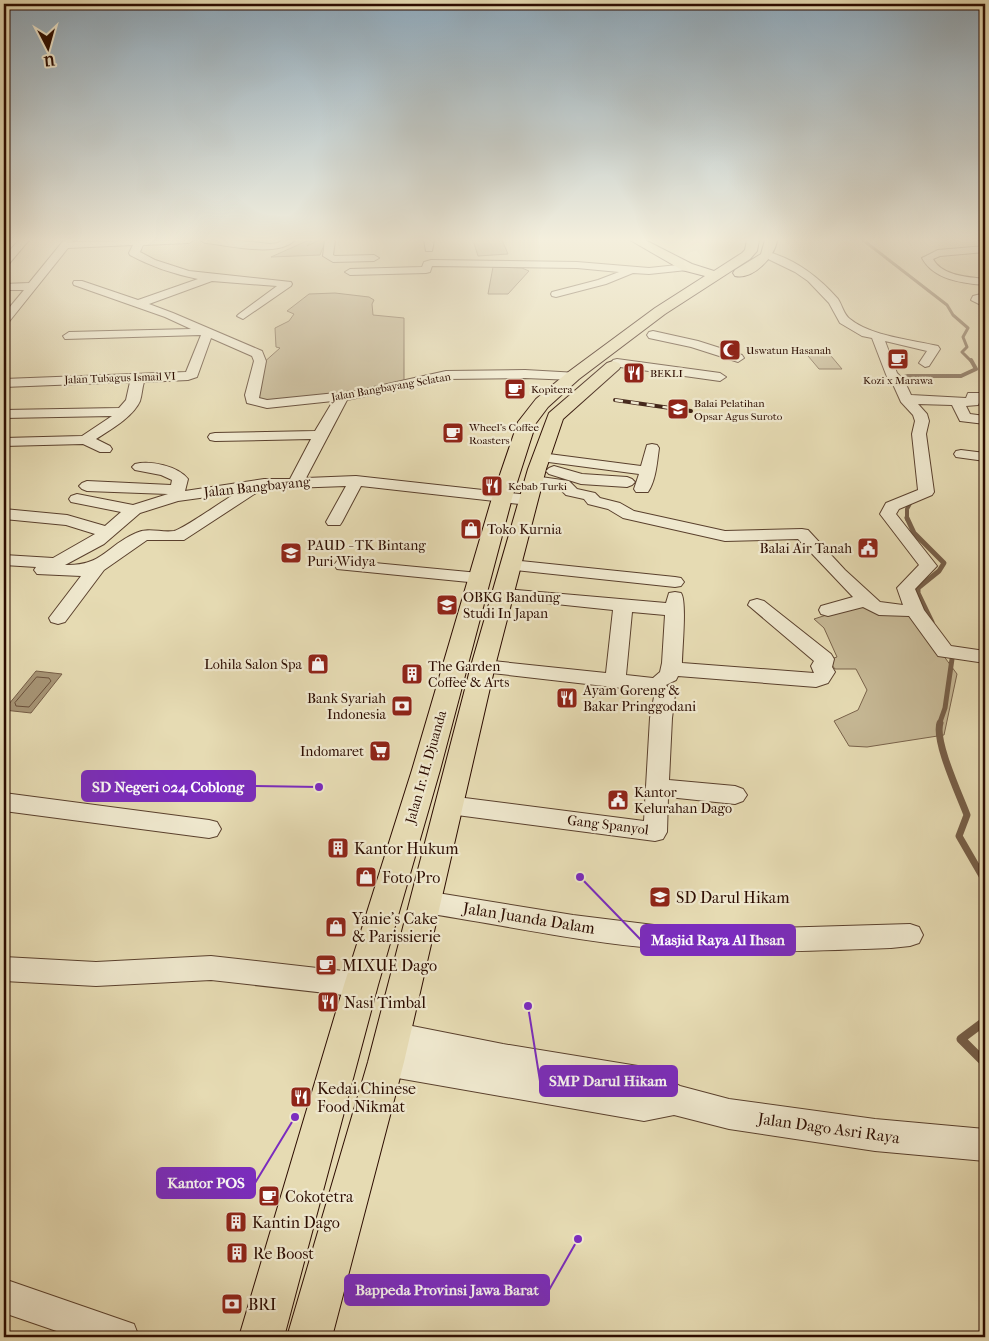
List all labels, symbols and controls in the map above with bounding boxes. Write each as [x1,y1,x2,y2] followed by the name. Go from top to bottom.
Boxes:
[22,22,72,72] north arrow
[43,51,57,69] text: U
[718,338,742,362] mosque icon: Uswatun Hasanah
[746,344,832,357] place label: Uswatun Hasanah
[886,347,910,371] cafe icon: Kozi x Marawa
[622,361,646,385] restaurant icon: BEKLI
[650,367,683,380] place label: BEKLI
[63,370,177,386] street label: Jalan Tubagus Ismail VI
[329,370,452,404] street label: Jalan Bangbayang Selatan
[863,374,934,387] place label: Kozi x Marawa
[503,377,527,401] cafe icon: Kopitera
[531,383,574,396] place label: Kopitera
[666,397,690,421] school or university icon: Balai Pelatihan Opsar Agus Suroto
[694,397,783,423] place label: Balai Pelatihan Opsar Agus Suroto
[441,421,465,445] cafe icon: Wheel's Coffee Roasters
[468,421,539,447] place label: Wheel's Coffee Roasters
[202,473,312,501] street label: Jalan Bangbayang
[480,474,504,498] restaurant icon: Kebab Turki
[508,480,568,493] place label: Kebab Turki
[459,517,483,541] shop icon: Toko Kurnia
[487,521,562,538] place label: Toko Kurnia
[856,536,880,560] public building icon: Balai Air Tanah
[307,537,426,570] place label: PAUD - TK Bintang Puri Widya
[760,540,852,557] place label: Balai Air Tanah
[279,541,303,565] school or university icon: PAUD - TK Bintang Puri Widya
[463,589,561,622] place label: OBKG Bandung Studi In Japan
[435,593,459,617] school or university icon: OBKG Bandung Studi In Japan
[306,652,330,676] shop icon: Lohila Salon Spa
[204,656,303,673] place label: Lohila Salon Spa
[428,658,509,691] place label: The Garden Coffee & Arts
[400,662,424,686] building icon: The Garden Coffee & Arts
[582,682,696,715] place label: Ayam Goreng & Bakar Pringgodani
[555,686,579,710] restaurant icon: Ayam Goreng & Bakar Pringgodani
[307,690,387,723] place label: Bank Syariah Indonesia
[390,694,414,718] bank icon: Bank Syariah Indonesia
[401,708,450,827] street label: Jalan Ir. H. Djuanda
[368,739,392,763] supermarket icon: Indomaret
[300,743,364,760] place label: Indomaret
[82,771,255,801] callout: SD Negeri 024 Coblong
[92,778,245,796] text: SD Negeri 024 Coblong
[634,784,732,817] place label: Kantor Kelurahan Dago
[606,788,630,812] public building icon: Kantor Kelurahan Dago
[566,812,650,838] street label: Gang Spanyol
[326,836,350,860] building icon: Kantor Hukum
[354,839,459,858] place label: Kantor Hukum
[354,865,378,889] shop icon: Foto Pro
[382,868,440,887] place label: Foto Pro
[648,885,672,909] school or university icon: SD Darul Hikam
[676,888,790,907] place label: SD Darul Hikam
[460,898,597,938] street label: Jalan Juanda Dalam
[351,909,441,946] place label: Yanie's Cake & Parissierie
[324,915,348,939] shop icon: Yanie's Cake & Parissierie
[641,925,795,955] callout: Masjid Raya Al Ihsan
[650,931,785,949] text: Masjid Raya Al Ihsan
[314,953,338,977] cafe icon: MIXUE Dago
[342,956,437,975] place label: MIXUE Dago
[316,990,340,1014] restaurant icon: Nasi Timbal
[344,993,426,1012] place label: Nasi Timbal
[540,1066,677,1096] callout: SMP Darul Hikam
[549,1072,667,1090] text: SMP Darul Hikam
[317,1079,416,1116] place label: Kedai Chinese Food Nikmat
[289,1085,313,1109] restaurant icon: Kedai Chinese Food Nikmat
[755,1108,902,1147] street label: Jalan Dago Asri Raya
[157,1168,255,1198] callout: Kantor POS
[167,1174,245,1192] text: Kantor POS
[257,1184,281,1208] cafe icon: Cokotetra
[285,1187,354,1206] place label: Cokotetra
[224,1210,248,1234] building icon: Kantin Dago
[252,1213,340,1232] place label: Kantin Dago
[225,1241,249,1265] building icon: Re Boost
[253,1244,314,1263] place label: Re Boost
[345,1275,549,1305] callout: Bappeda Provinsi Jawa Barat
[355,1281,539,1299] text: Bappeda Provinsi Jawa Barat
[220,1292,244,1316] bank icon: BRI
[248,1295,276,1314] place label: BRI

